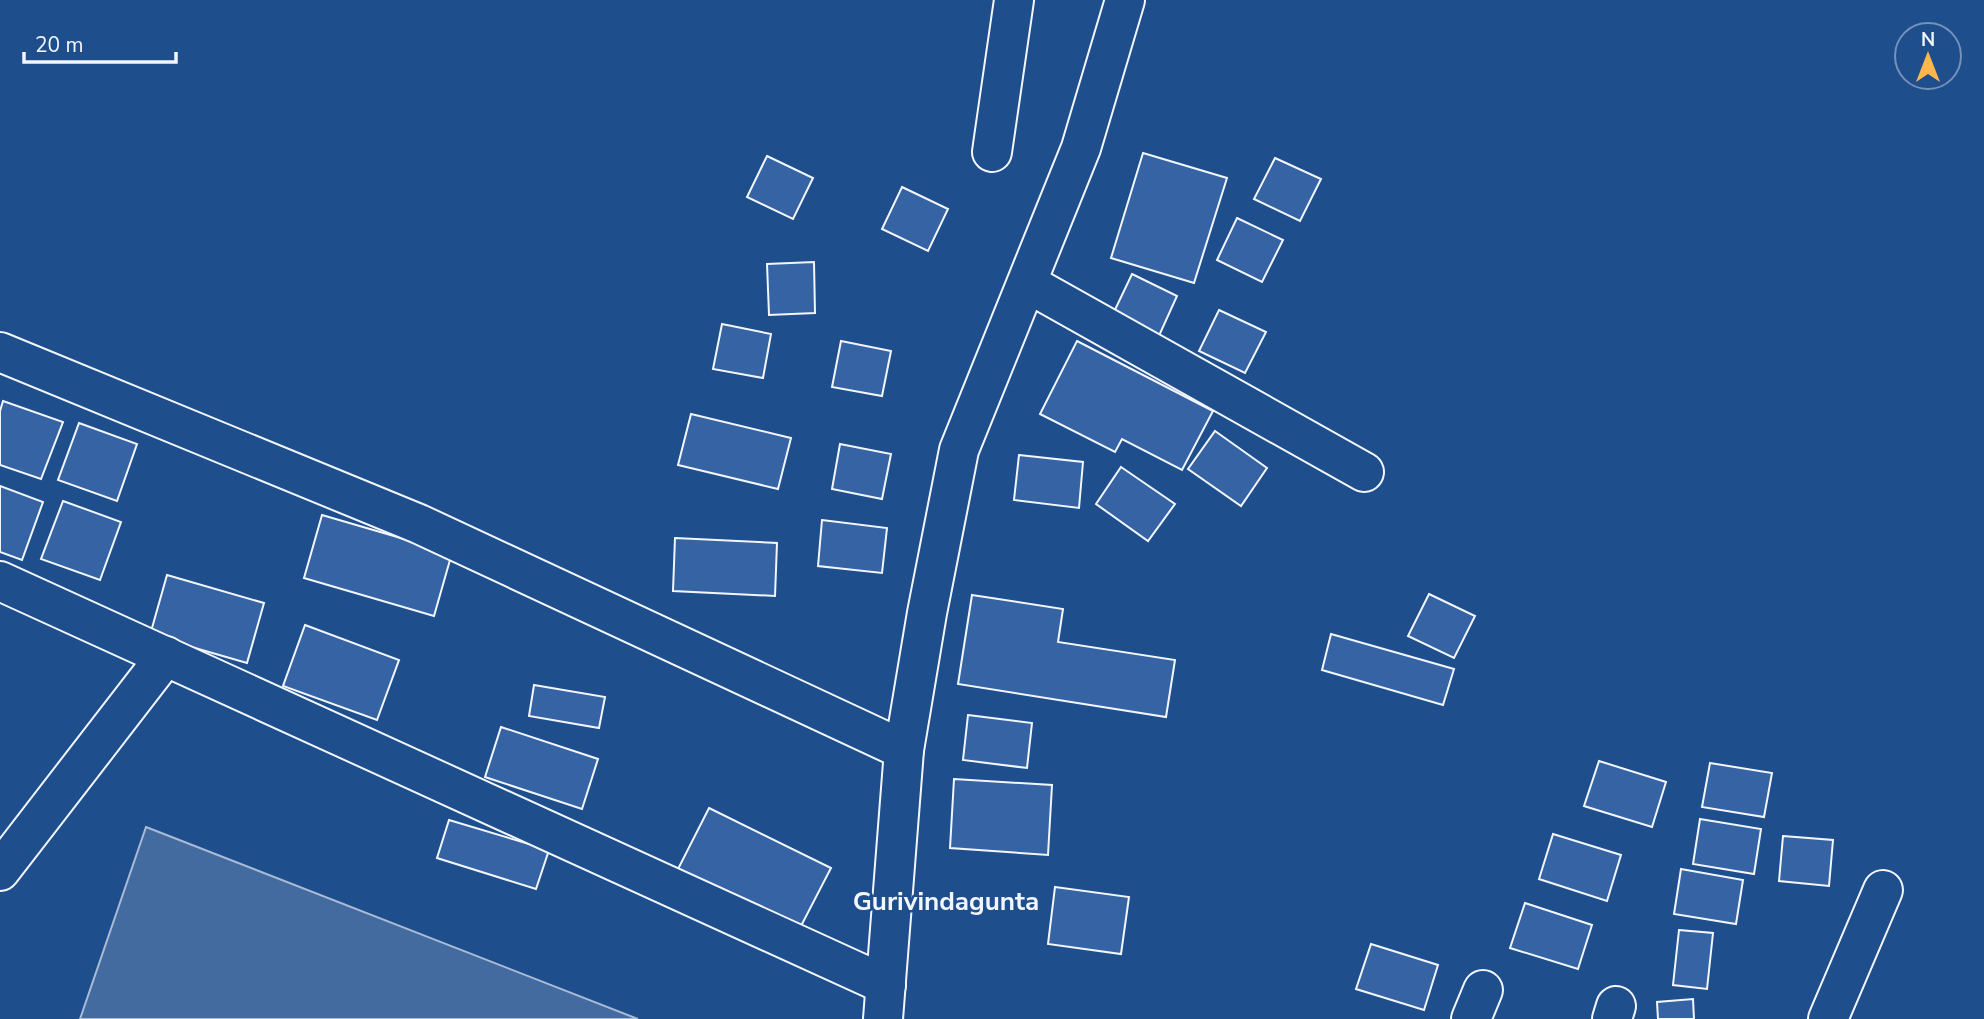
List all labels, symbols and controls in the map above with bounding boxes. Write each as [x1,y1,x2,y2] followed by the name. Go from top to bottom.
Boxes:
[24,21,177,65] scale bar
[1893,21,1963,91] north arrow
[1921,27,1935,53] text: N
[35,31,84,59] text: 20 m
[853,884,1039,919] district label: Gurivindagunta

